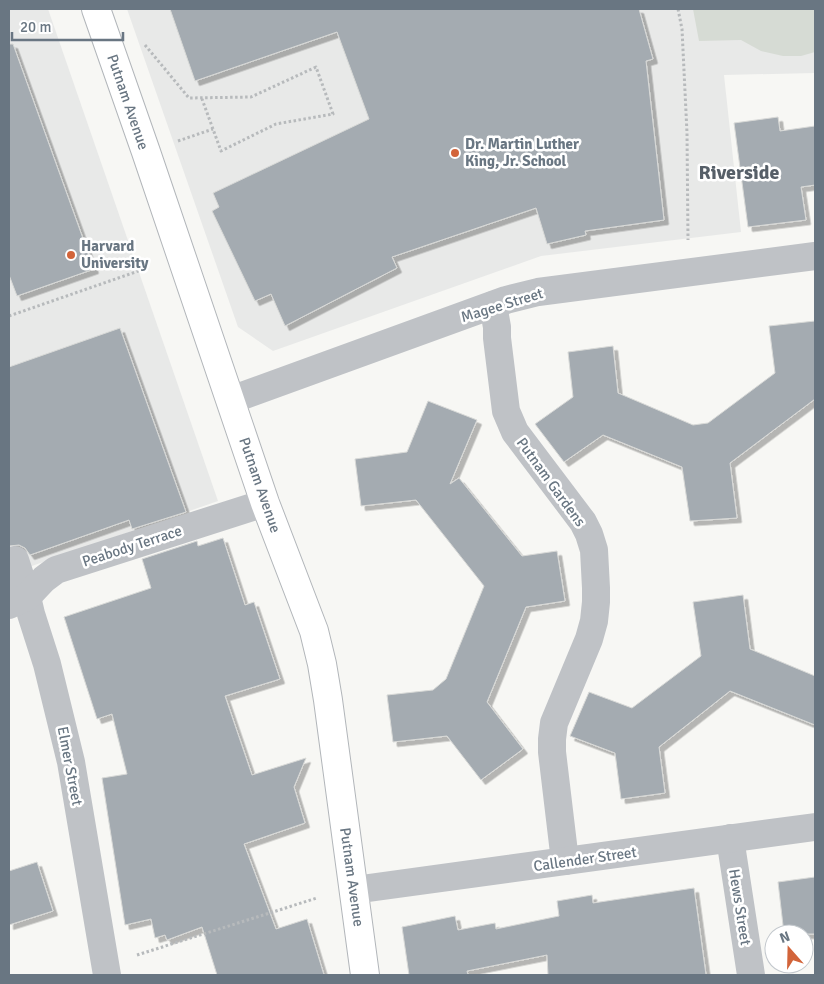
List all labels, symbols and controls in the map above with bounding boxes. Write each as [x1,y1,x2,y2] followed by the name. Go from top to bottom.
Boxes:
[12,10,124,42] scale bar
[20,18,51,36] text: 20 m
[103,52,153,152] street label: Putnam Avenue
[465,135,579,170] place label: Dr. Martin Luther King, Jr. School
[449,147,461,159] marker: Dr. Martin Luther King, Jr. School
[698,160,780,185] district label: Riverside
[81,237,149,272] place label: Harvard University
[65,249,77,261] marker: Harvard University
[459,284,545,326] street label: Magee Street
[513,434,590,530] street label: Putnam Gardens
[235,435,285,535] street label: Putnam Avenue
[80,521,184,571] street label: Peabody Terrace
[54,725,86,807] street label: Elmer Street
[336,826,368,928] street label: Putnam Avenue
[532,843,638,875] street label: Callender Street
[725,867,755,947] street label: Hews Street
[764,924,814,974] north arrow
[777,928,792,947] text: N

